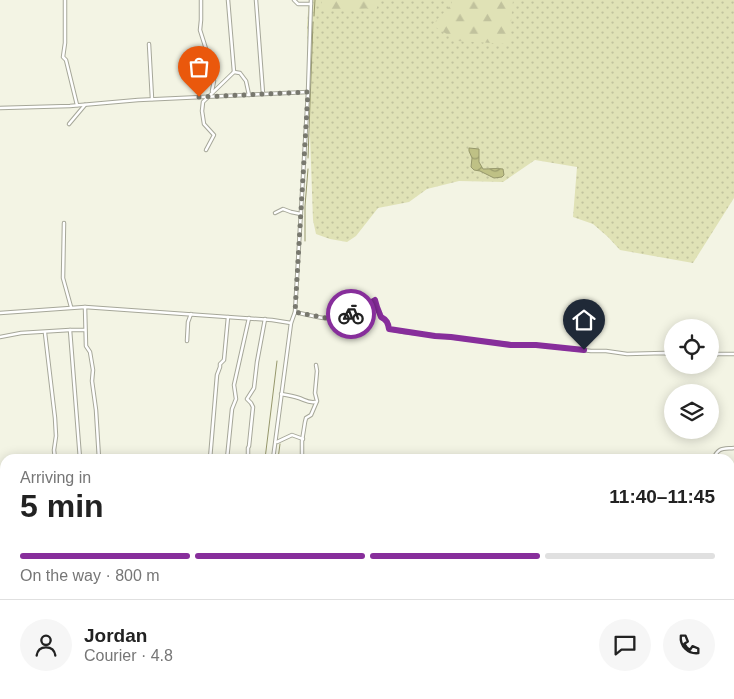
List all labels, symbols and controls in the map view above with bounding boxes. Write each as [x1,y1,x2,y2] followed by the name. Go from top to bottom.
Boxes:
[178,46,220,97] pin
[185,53,213,81] icon: bag
[326,289,376,339] courier
[563,299,605,350] pin
[337,300,365,328] icon: bike
[570,306,598,334] icon: home
[664,319,719,439] map controls
[664,319,719,374] button: locate
[664,384,719,439] button: layers
[20,469,91,486] text: Arriving in
[609,486,715,507] text: 11:40–11:45
[20,488,104,524] text: 5 min
[20,567,160,584] text: On the way · 800 m
[20,619,72,671] button: person
[599,619,651,671] button: chat
[663,619,715,671] button: phone
[84,625,147,646] text: Jordan
[84,647,173,664] text: Courier · 4.8

